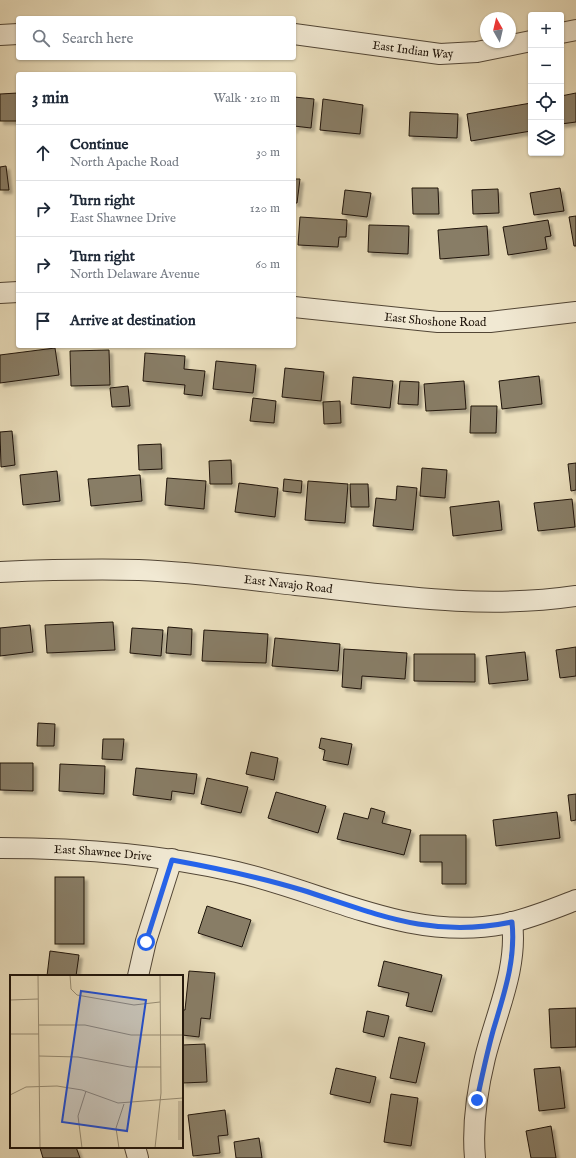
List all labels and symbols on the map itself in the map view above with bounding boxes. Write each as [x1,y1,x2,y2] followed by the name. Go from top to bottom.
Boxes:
[480,12,516,48] north arrow
[371,37,454,62] street label: East Indian Way
[384,309,487,330] street label: East Shoshone Road
[243,571,334,597] street label: East Navajo Road
[54,841,153,864] street label: East Shawnee Drive
[137,933,155,951] route start
[10,975,183,1148] inset map
[468,1091,486,1109] route end

